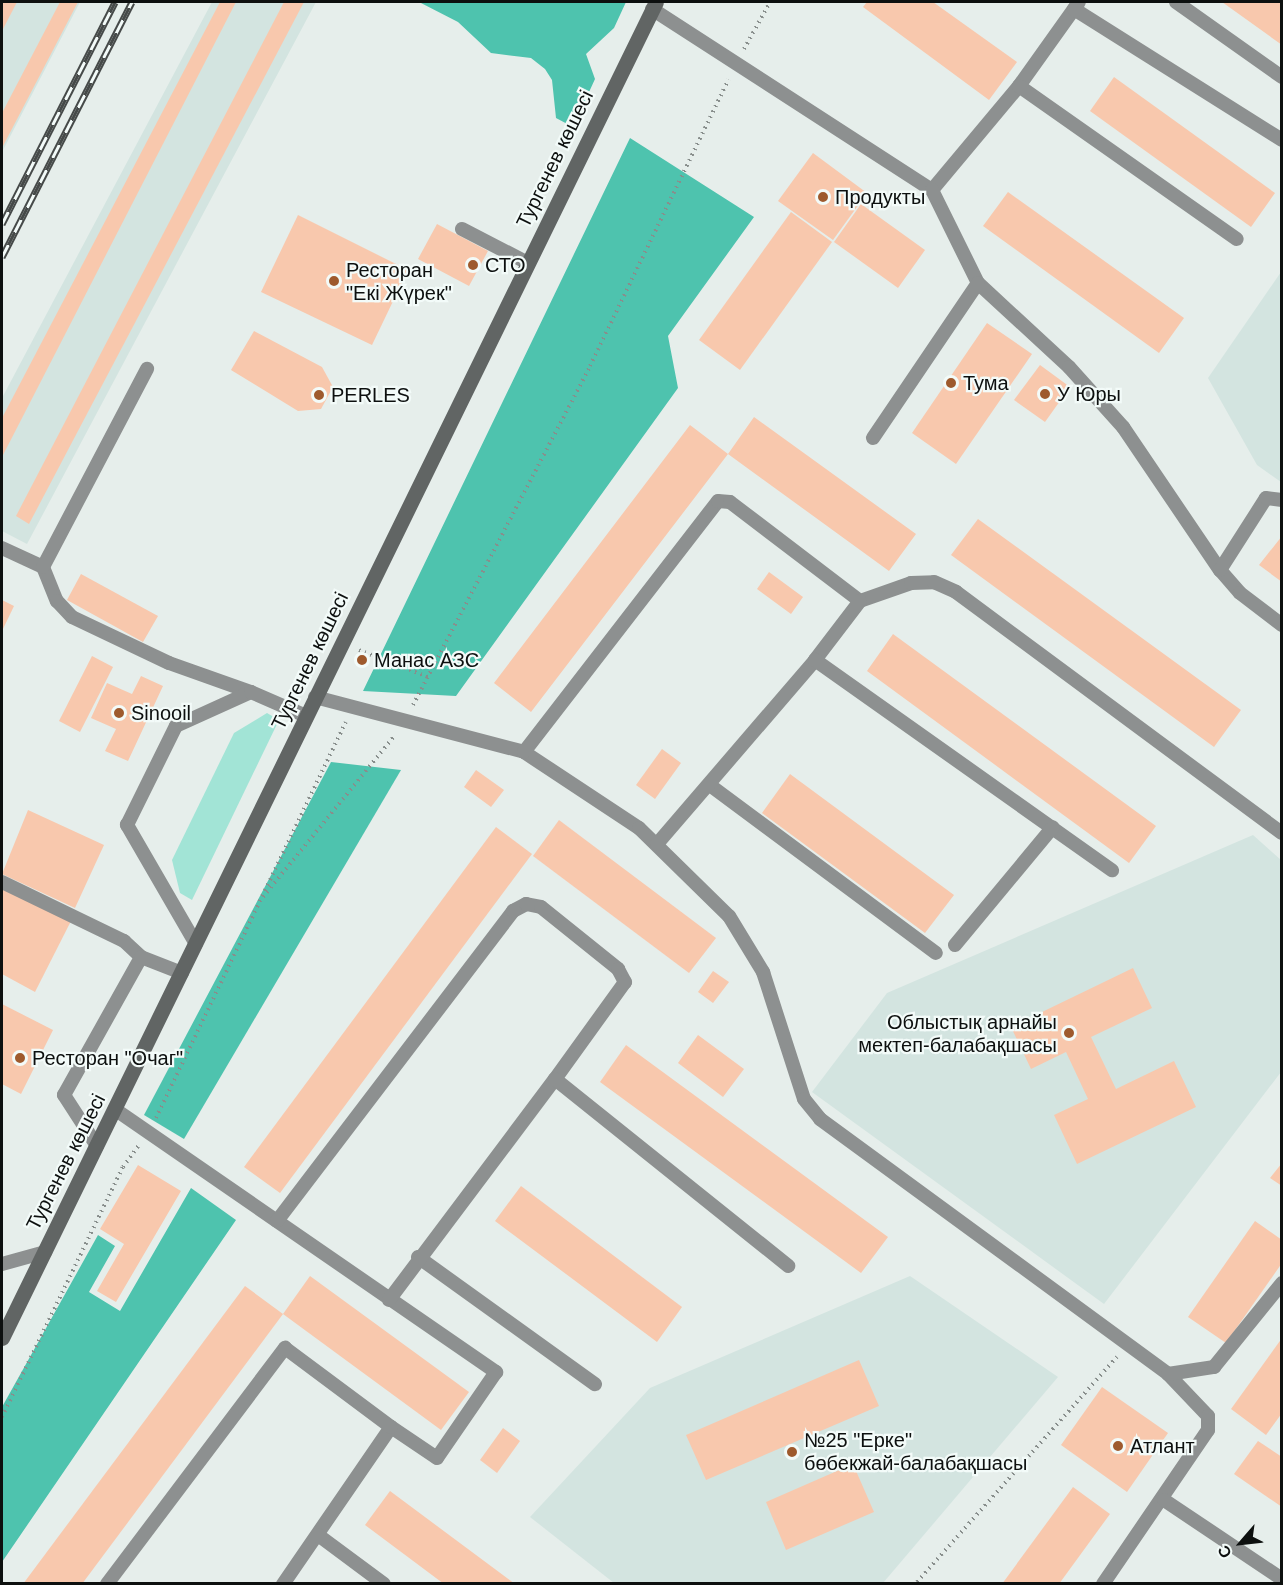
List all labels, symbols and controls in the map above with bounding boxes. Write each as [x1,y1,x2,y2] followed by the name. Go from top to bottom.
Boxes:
[511,86,599,232] street label: Тургенев көшесі
[835,185,925,209] place label: Продукты
[816,190,830,204] marker: Продукты
[485,253,526,277] place label: СТО
[346,258,452,305] place label: Ресторан "Екi Жүрек"
[466,258,480,272] marker: СТО
[327,274,341,288] marker: Ресторан "Екi Жүрек"
[963,371,1009,395] place label: Тума
[944,376,958,390] marker: Тума
[1057,382,1121,406] place label: У Юры
[331,383,410,407] place label: PERLES
[1038,387,1052,401] marker: У Юры
[312,388,326,402] marker: PERLES
[266,588,354,734] street label: Тургенев көшесі
[374,648,479,672] place label: Манас АЗС
[355,653,369,667] marker: Манас АЗС
[131,701,191,725] place label: Sinooil
[112,706,126,720] marker: Sinooil
[858,1010,1057,1057] place label: Облыстық арнайы мектеп-балабақшасы
[1062,1026,1076,1040] marker: Облыстық арнайы мектеп-балабақшасы
[32,1046,183,1070] place label: Ресторан "Очаг"
[13,1051,27,1065] marker: Ресторан "Очаг"
[21,1090,111,1234] street label: Тургенев көшесі
[804,1428,1027,1475] place label: №25 "Ерке" бөбекжай-балабақшасы
[1130,1434,1195,1458] place label: Атлант
[1111,1439,1125,1453] marker: Атлант
[785,1445,799,1459] marker: №25 "Ерке" бөбекжай-балабақшасы
[1211,1513,1271,1573] north arrow
[1214,1543,1235,1561] text: С

